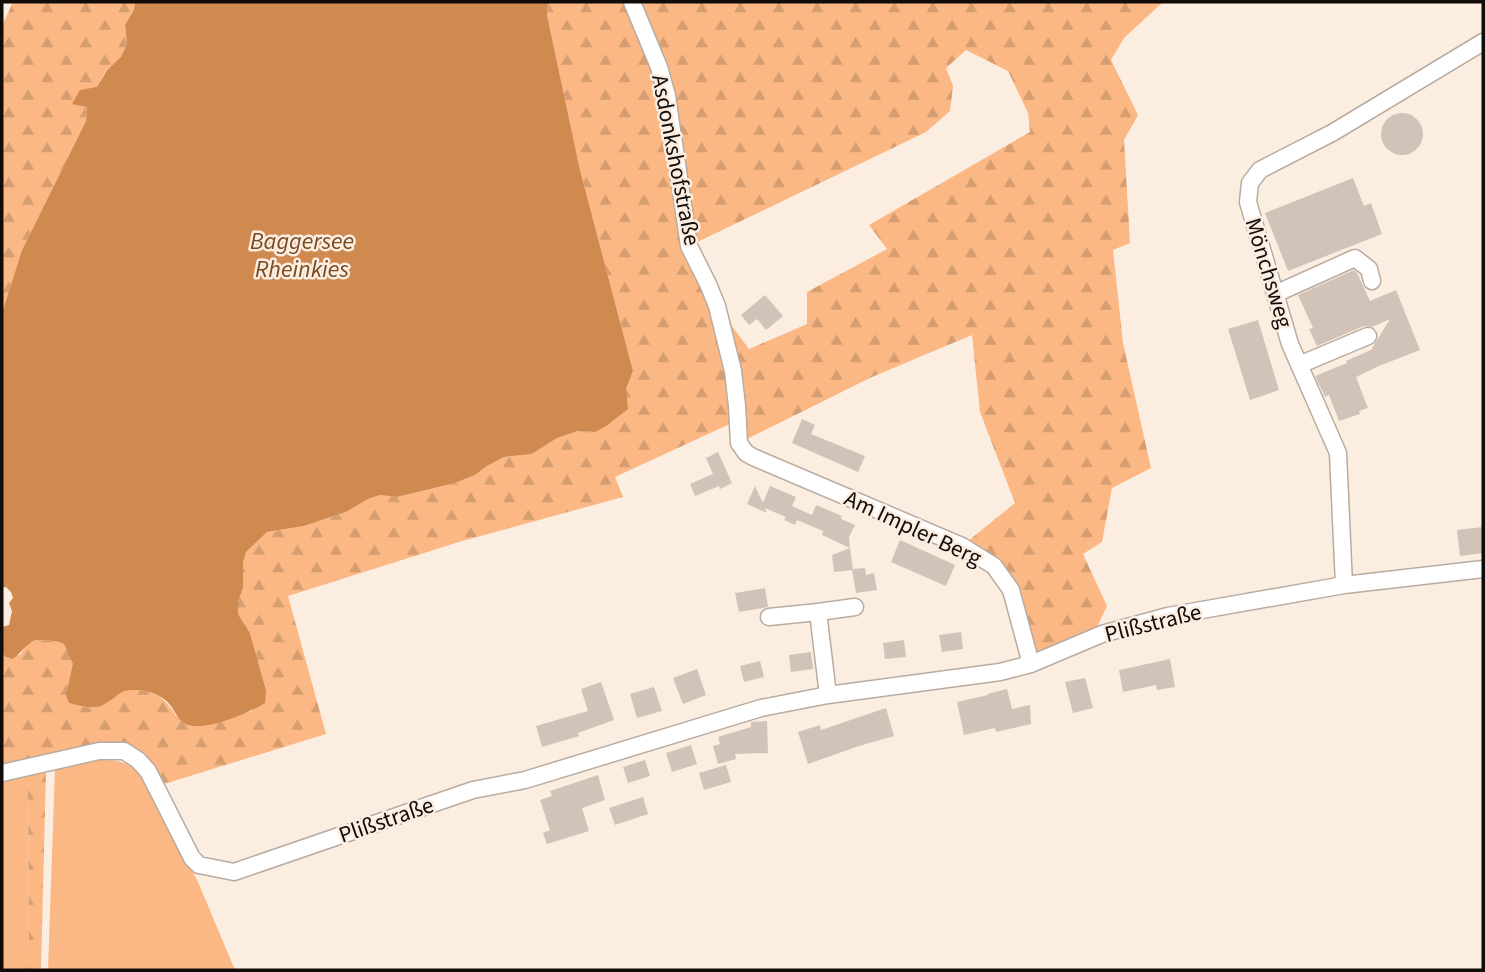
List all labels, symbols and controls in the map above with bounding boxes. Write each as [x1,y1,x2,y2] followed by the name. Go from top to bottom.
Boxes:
[643,72,709,248] street label: Asdonkshofstraße
[1237,214,1302,333] street label: Mönchsweg
[250,224,354,287] water label: Baggersee Rheinkies
[839,482,987,574] street label: Am Impler Berg
[1101,595,1205,651] street label: Plißstraße
[334,788,438,852] street label: Plißstraße

